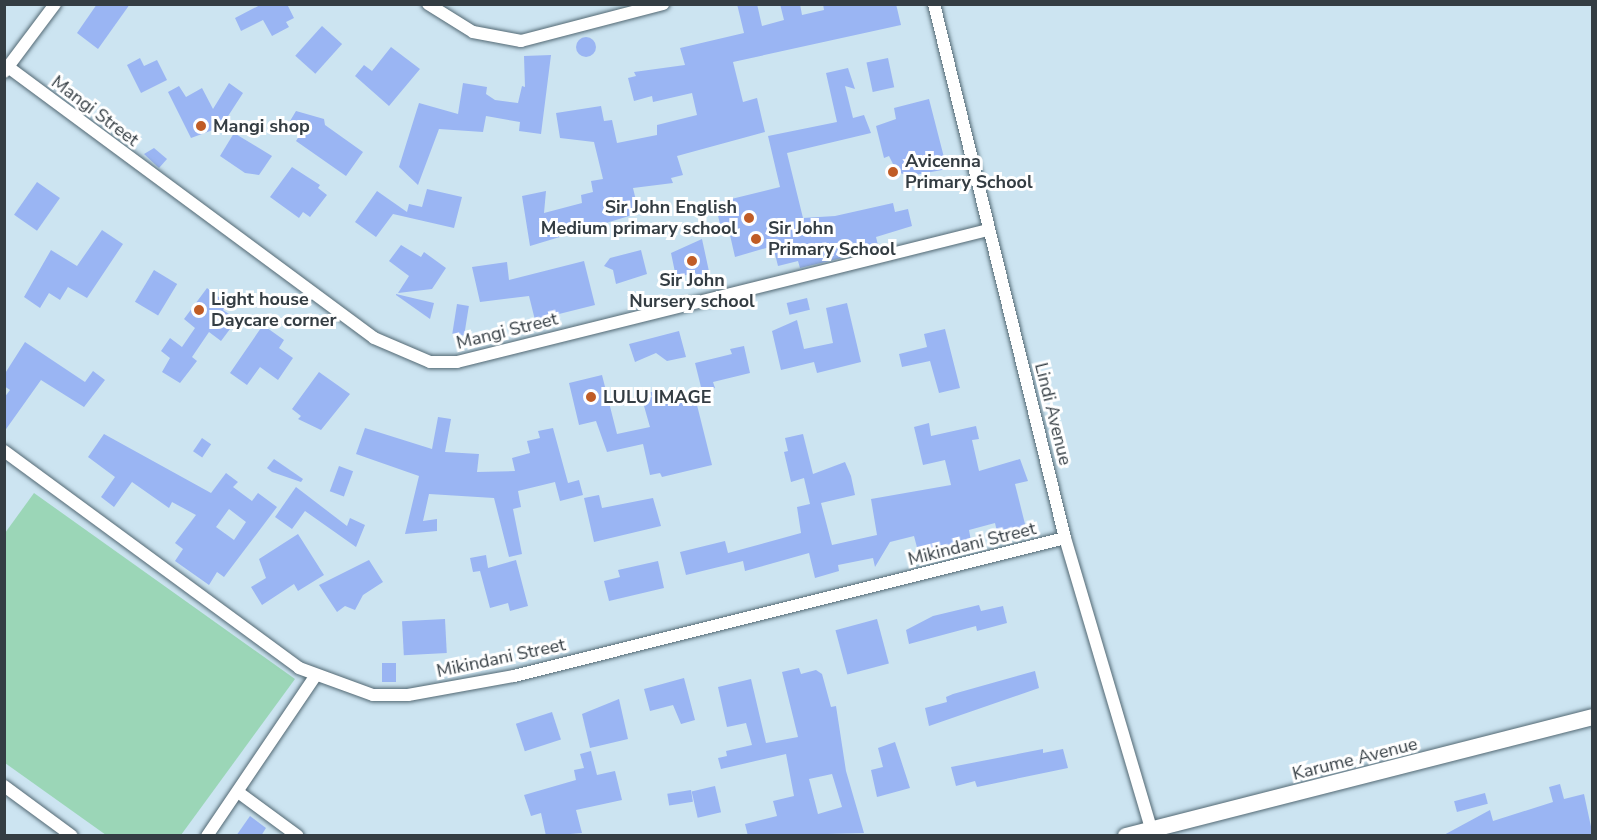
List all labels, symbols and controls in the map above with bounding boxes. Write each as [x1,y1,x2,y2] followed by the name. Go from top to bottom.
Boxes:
[47,71,143,151] street label: Mangi Street
[213,115,310,137] place label: Mangi shop
[194,119,208,133] marker: Mangi shop
[905,151,1033,194] place label: Avicenna Primary School
[886,165,900,179] marker: Avicenna Primary School
[541,197,737,240] place label: Sir John English Medium primary school
[742,211,756,225] marker: Sir John English Medium primary school
[768,218,896,260] place label: Sir John Primary School
[749,232,763,246] marker: Sir John Primary School
[685,254,699,268] marker: Sir John Nursery school
[629,270,755,312] place label: Sir John Nursery school
[211,289,337,332] place label: Light house Daycare corner
[192,303,206,317] marker: Light house Daycare corner
[454,308,560,354] street label: Mangi Street
[1030,361,1076,467] street label: Lindi Avenue
[603,386,711,408] place label: LULU IMAGE
[584,390,598,404] marker: LULU IMAGE
[906,518,1038,570] street label: Mikindani Street
[435,634,567,682] street label: Mikindani Street
[1290,733,1420,785] street label: Karume Avenue

